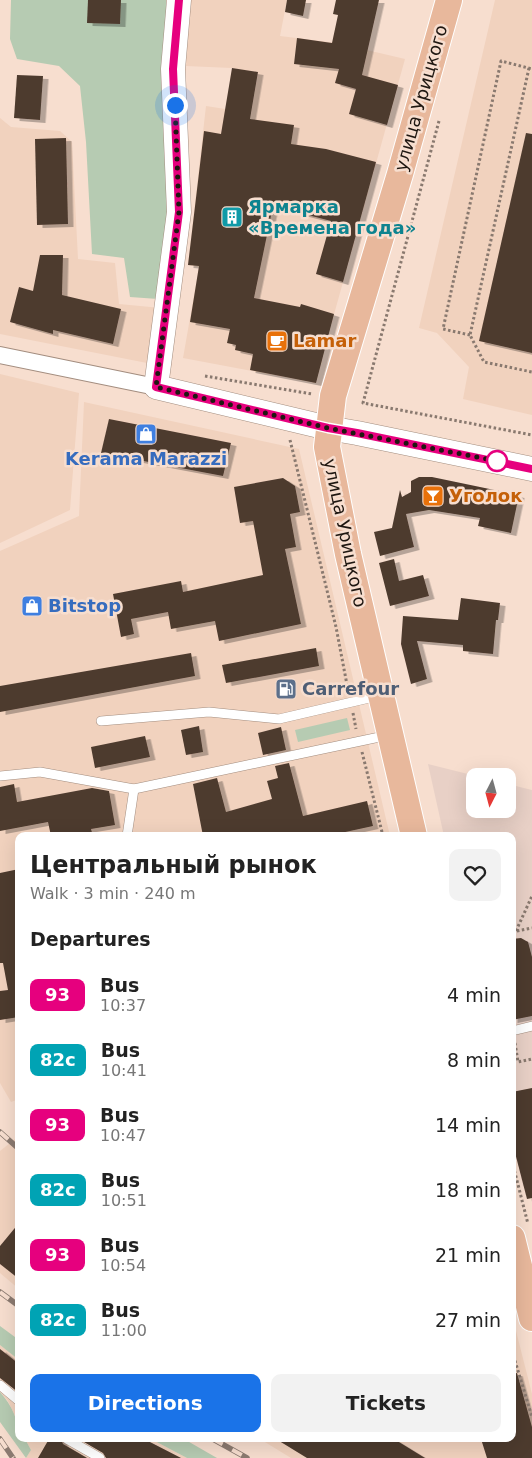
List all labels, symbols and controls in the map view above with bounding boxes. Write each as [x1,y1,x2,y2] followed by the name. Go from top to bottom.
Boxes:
[390,22,452,174] street label: улица Урицкого
[163,93,188,118] your location
[248,196,416,238] place label: Ярмарка «Времена года»
[220,205,244,229] building icon: Ярмарка «Времена года»
[265,329,289,353] cafe icon: Lamar
[293,330,357,351] place label: Lamar
[134,422,158,446] shop icon: Kerama Marazzi
[65,448,227,469] place label: Kerama Marazzi
[486,450,508,472] unlabelled marker
[319,457,372,609] street label: улица Урицкого
[421,484,445,508] bar icon: Уголок
[449,485,522,506] place label: Уголок
[20,594,44,618] shop icon: Bitstop
[48,595,121,616] place label: Bitstop
[274,677,298,701] fuel station icon: Carrefour
[302,678,399,699] place label: Carrefour
[466,768,516,818] north arrow
[466,768,516,818] map controls
[449,849,501,901] button: heart
[30,851,317,879] text: Центральный рынок
[30,884,195,903] text: Walk · 3 min · 240 m
[30,928,151,950] text: Departures
[100,974,139,996] text: Bus
[45,984,70,1005] text: 93
[447,984,501,1006] text: 4 min
[100,996,146,1015] text: 10:37
[101,1039,140,1061] text: Bus
[40,1049,76,1070] text: 82с
[447,1049,501,1071] text: 8 min
[101,1061,147,1080] text: 10:41
[100,1104,139,1126] text: Bus
[45,1114,70,1135] text: 93
[435,1114,501,1136] text: 14 min
[100,1126,146,1145] text: 10:47
[101,1169,140,1191] text: Bus
[40,1179,76,1200] text: 82с
[435,1179,501,1201] text: 18 min
[101,1191,147,1210] text: 10:51
[100,1234,139,1256] text: Bus
[45,1244,70,1265] text: 93
[435,1244,501,1266] text: 21 min
[100,1256,146,1275] text: 10:54
[101,1299,140,1321] text: Bus
[40,1309,76,1330] text: 82с
[435,1309,501,1331] text: 27 min
[101,1321,147,1340] text: 11:00
[30,1374,261,1432] button: Directions
[271,1374,501,1432] button: Tickets

